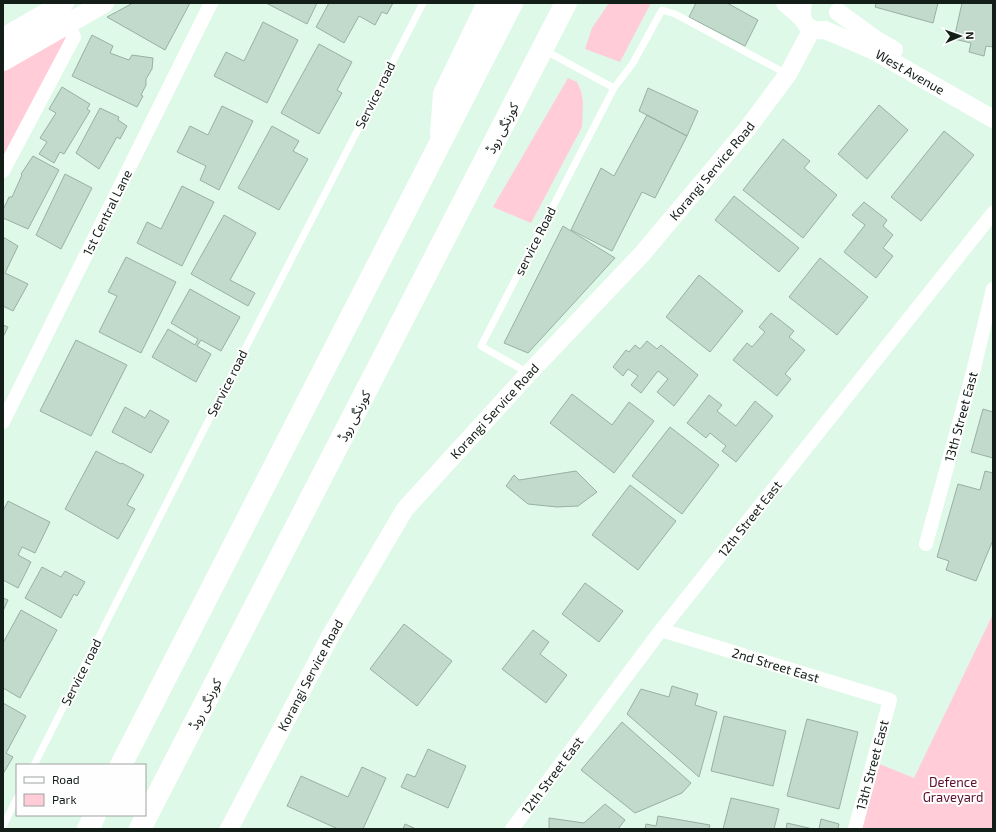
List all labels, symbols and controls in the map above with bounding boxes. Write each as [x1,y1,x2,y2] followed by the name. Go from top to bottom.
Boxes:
[940,16,980,56] north arrow
[964,31,977,40] text: N
[873,46,948,98] street label: West Avenue
[351,59,399,131] street label: Service road
[482,99,523,157] street label: کورنگی روڈ
[666,118,758,224] street label: Korangi Service Road
[79,167,135,258] street label: 1st Central Lane
[511,204,559,278] street label: service Road
[203,347,251,419] street label: Service road
[447,360,542,462] street label: Korangi Service Road
[941,370,981,464] street label: 13th Street East
[334,387,375,445] street label: کورنگی روڈ
[714,477,785,560] street label: 12th Street East
[274,616,346,734] street label: Korangi Service Road
[57,636,105,708] street label: Service road
[730,644,821,686] street label: 2nd Street East
[185,675,226,733] street label: کورنگی روڈ
[852,718,892,812] street label: 13th Street East
[518,733,586,817] street label: 12th Street East
[16,764,146,816] legend
[52,772,80,786] text: Road
[923,774,983,805] park label: Defence Graveyard
[52,792,77,806] text: Park

